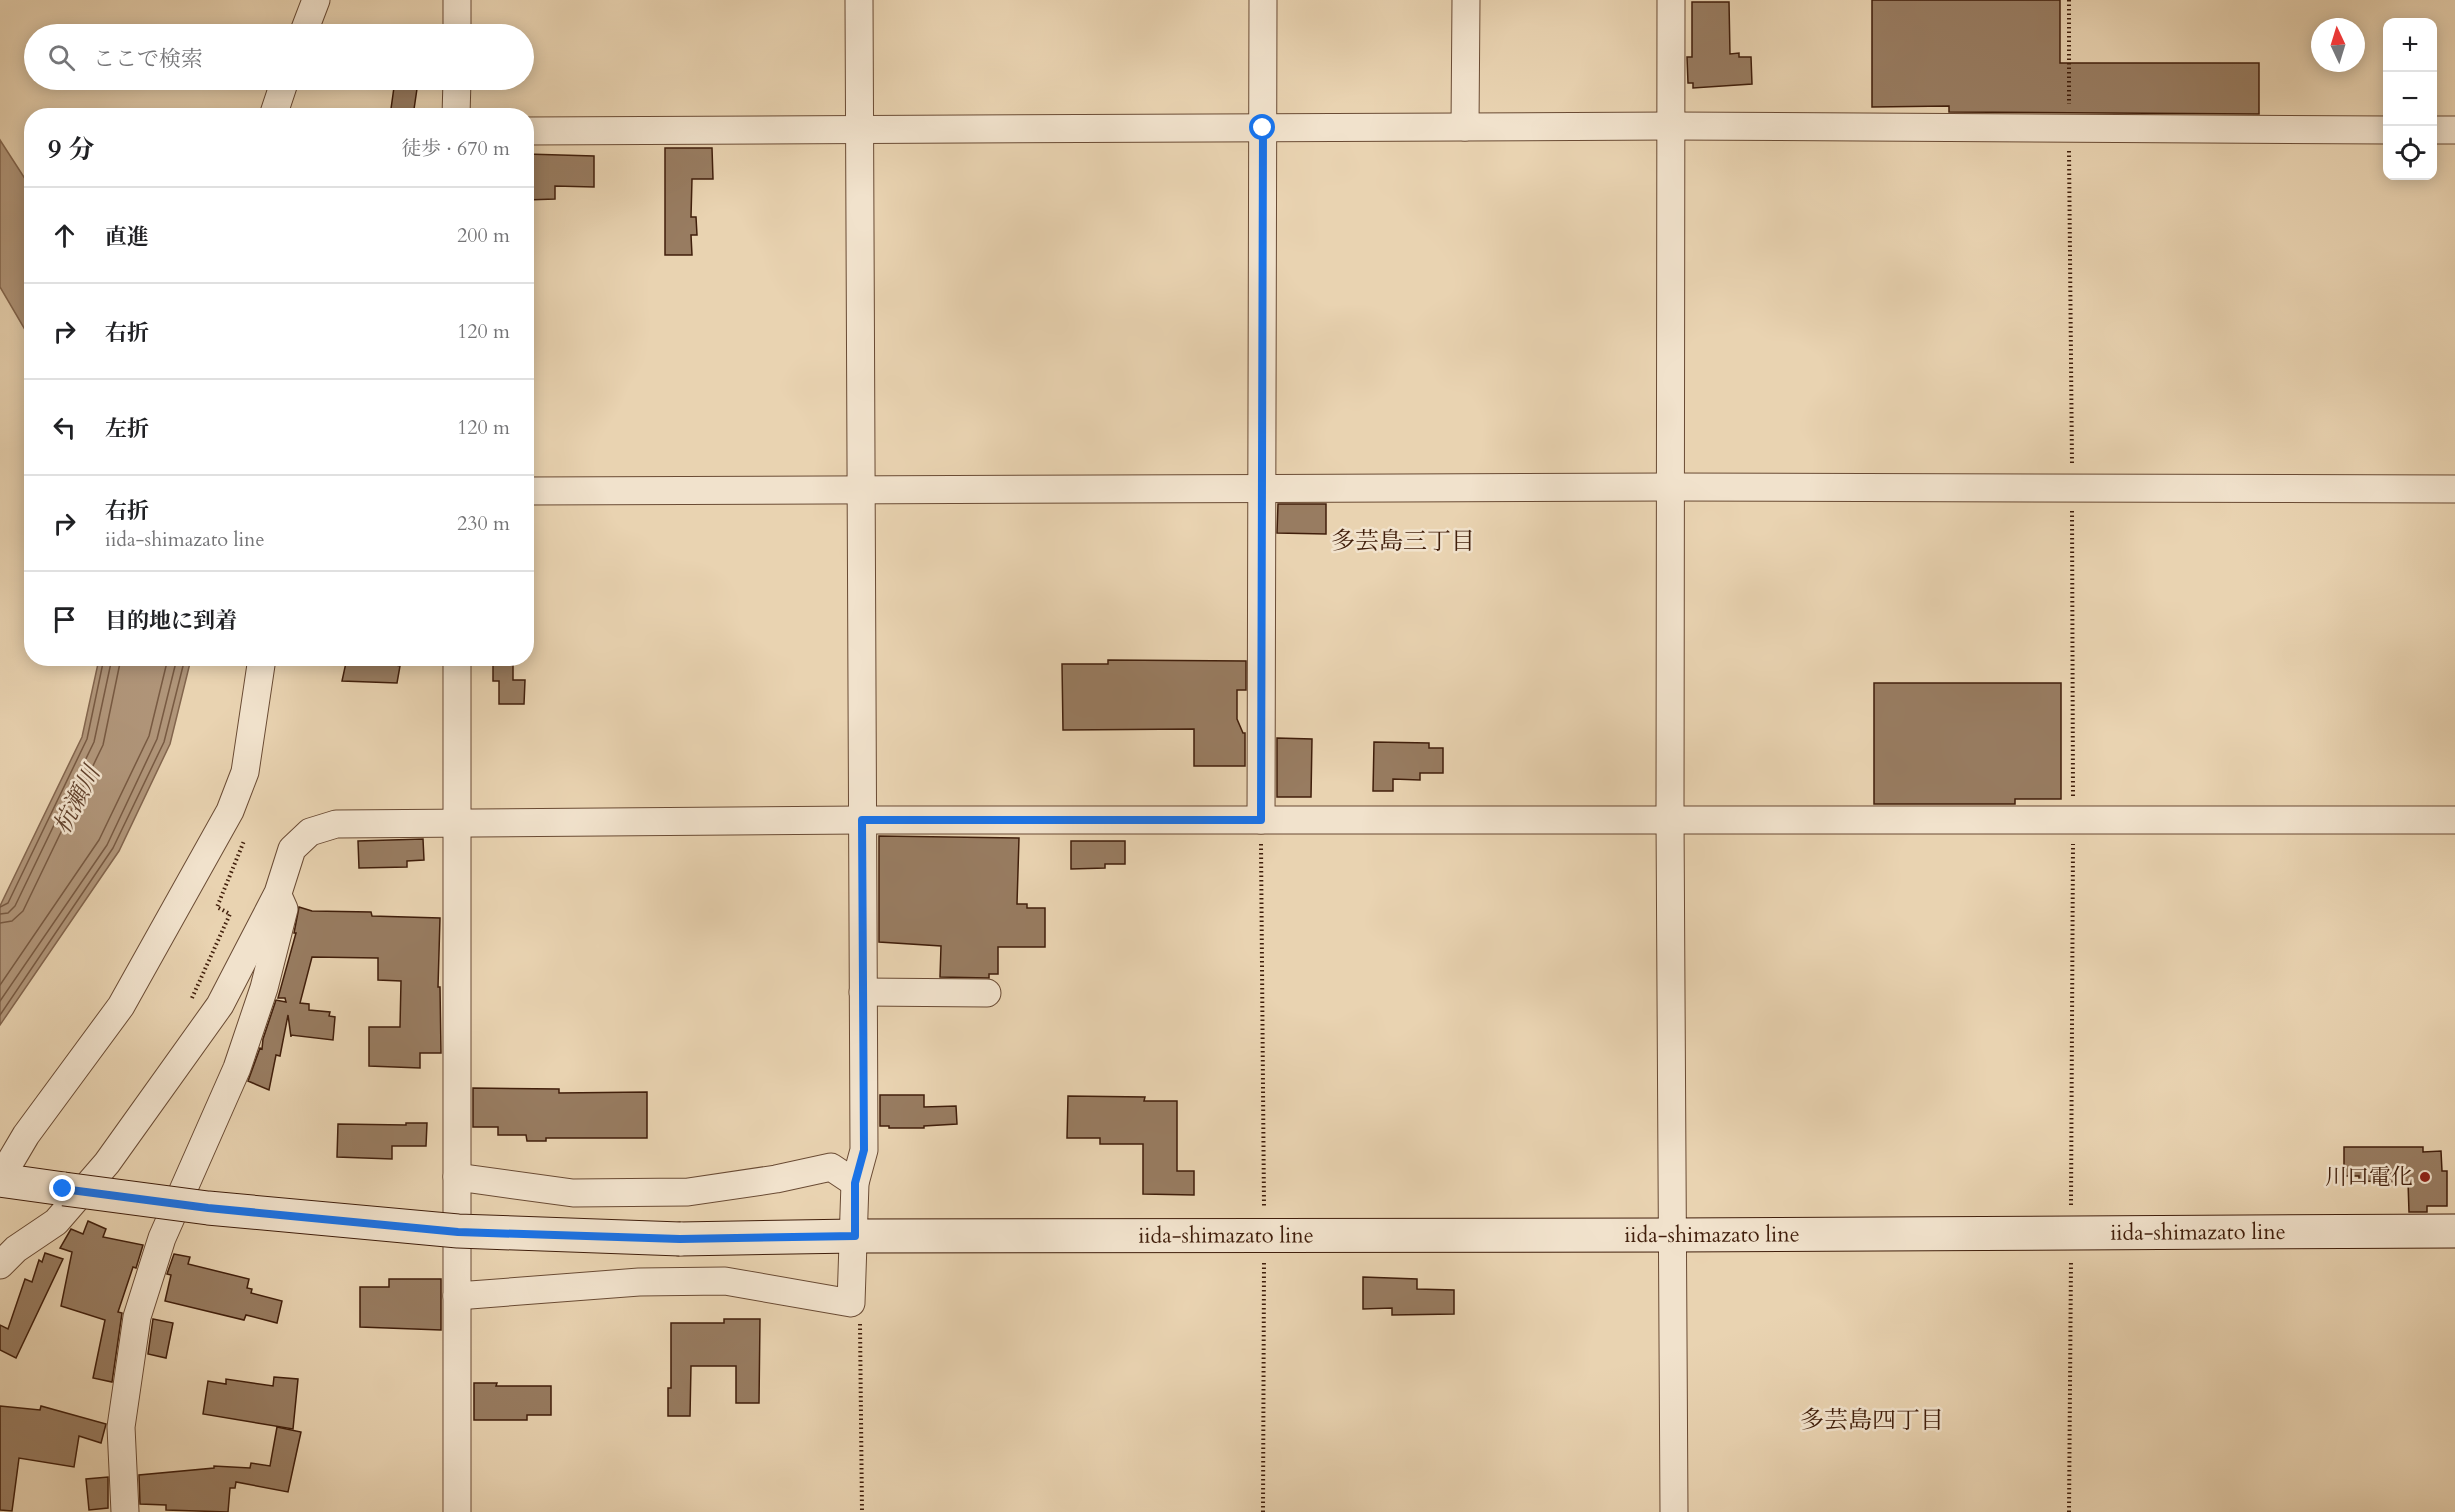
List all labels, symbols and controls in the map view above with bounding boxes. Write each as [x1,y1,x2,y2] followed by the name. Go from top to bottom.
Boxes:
[2311,18,2365,72] north arrow
[2383,18,2437,180] map controls
[2383,18,2437,72] button: +
[24,24,534,90] search box
[45,41,78,74] icon: search
[93,44,203,74] text: ここで検索
[2383,72,2437,126] button: −
[1249,114,1275,140] route start
[2383,126,2437,180] button: locate
[48,132,94,167] text: 9 分
[401,135,510,162] text: 徒歩 · 670 m
[48,219,81,252] icon: ahead
[105,222,149,252] text: 直進
[457,222,510,249] text: 200 m
[48,315,81,348] icon: right
[105,318,149,348] text: 右折
[457,318,510,345] text: 120 m
[48,411,81,444] icon: left
[105,414,149,444] text: 左折
[457,414,510,441] text: 120 m
[105,496,149,526] text: 右折
[48,507,81,540] icon: right
[457,510,510,537] text: 230 m
[1331,525,1475,558] district label: 多芸島三丁目
[105,526,265,553] text: iida-shimazato line
[48,603,81,636] icon: arrive
[105,606,237,636] text: 目的地に到着
[46,758,109,840] water label: 杭瀬川
[2325,1162,2413,1192] place label: 川口電化
[2418,1170,2432,1184] marker: 川口電化
[49,1175,75,1201] route end
[2110,1217,2286,1248] street label: iida-shimazato line
[1624,1219,1800,1250] street label: iida-shimazato line
[1138,1220,1314,1251] street label: iida-shimazato line
[1800,1404,1944,1437] district label: 多芸島四丁目

